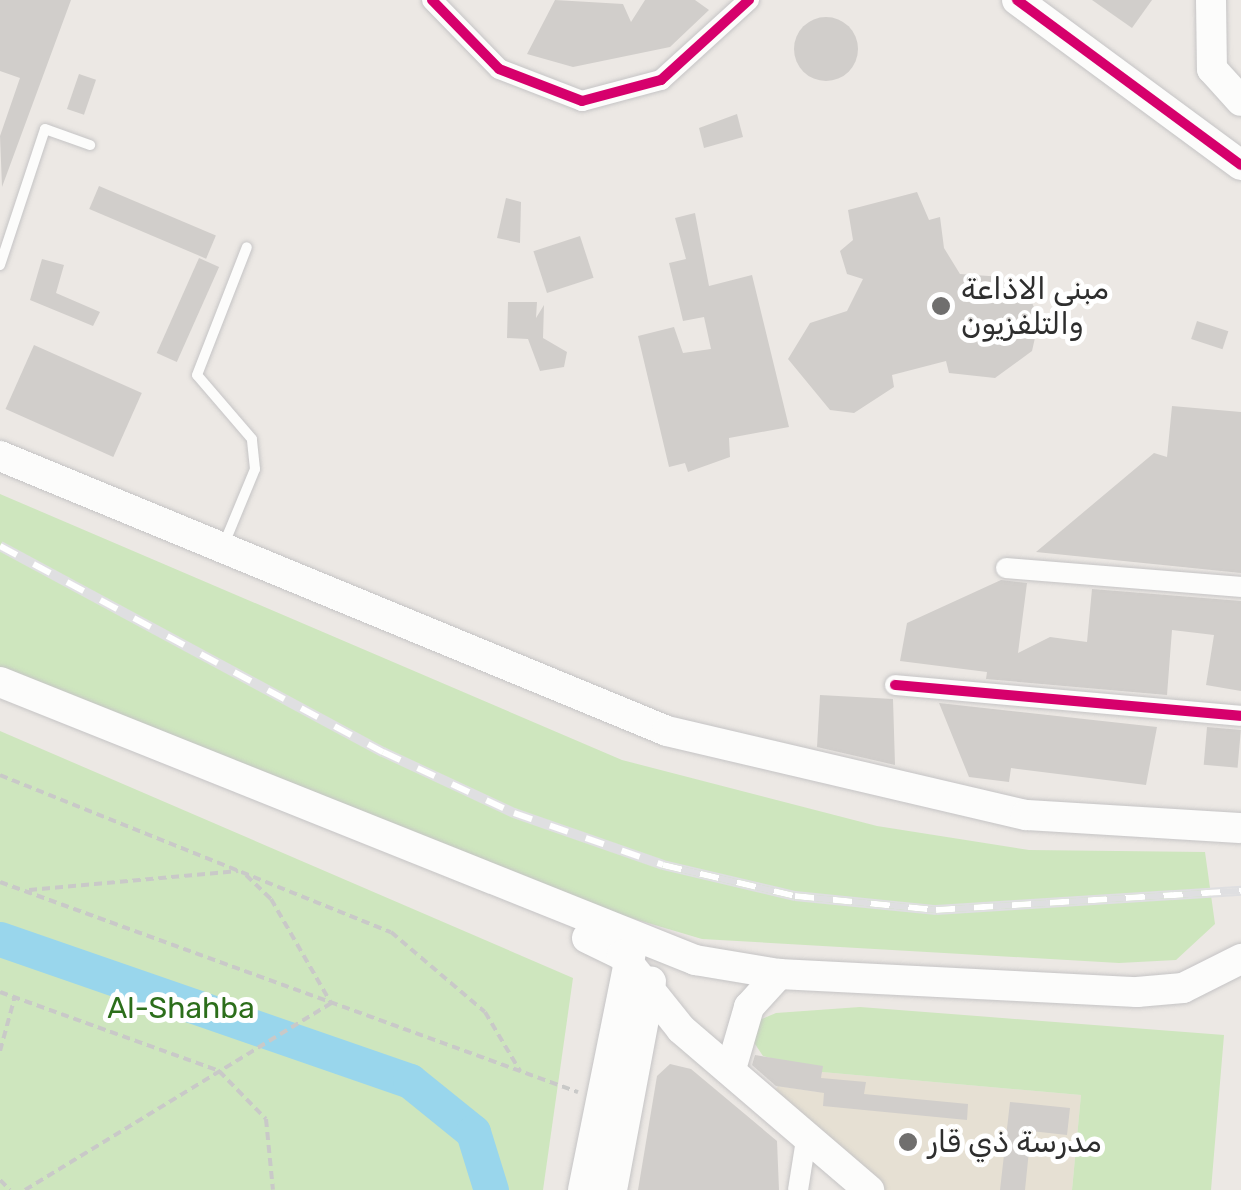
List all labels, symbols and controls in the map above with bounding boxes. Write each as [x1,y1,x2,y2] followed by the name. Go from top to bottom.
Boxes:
[961,271,1109,342] place label: مبنى الاذاعة والتلفزيون
[930,295,952,317] marker: مبنى الاذاعة والتلفزيون
[107,990,255,1026] park label: Al-Shahba
[928,1124,1102,1160] place label: مدرسة ذي قار
[897,1131,919,1153] marker: مدرسة ذي قار

